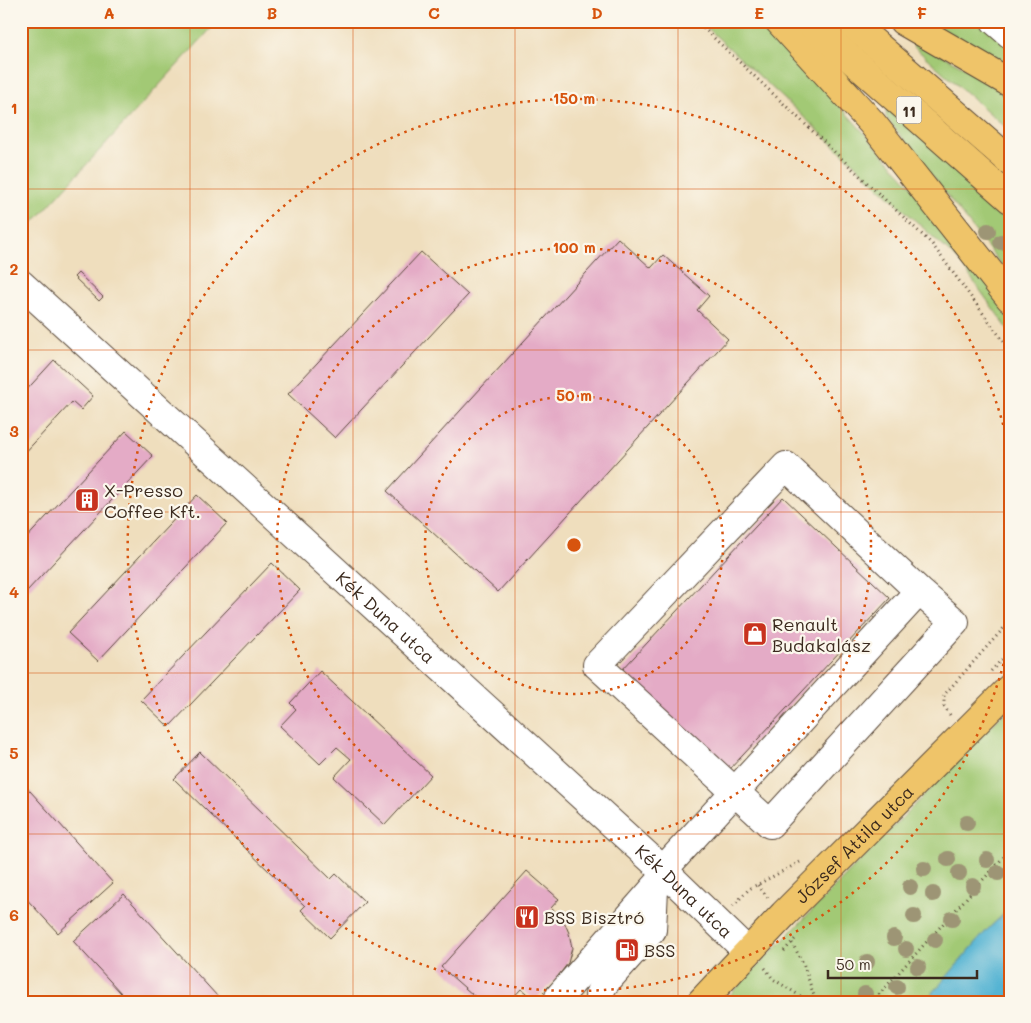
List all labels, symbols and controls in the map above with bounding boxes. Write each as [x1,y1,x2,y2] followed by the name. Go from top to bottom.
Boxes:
[103,2,115,23] text: A
[267,2,277,23] text: B
[428,2,440,23] text: C
[591,2,603,23] text: D
[754,2,764,23] text: E
[917,2,927,23] text: F
[553,88,595,108] text: 150 m
[896,96,922,124] road number: 11
[10,97,18,118] text: 1
[552,237,596,257] text: 100 m
[10,258,19,279] text: 2
[556,385,592,405] text: 50 m
[9,420,19,441] text: 3
[104,478,201,523] place label: X-Presso Coffee Kft.
[74,487,100,513] building icon: X-Presso Coffee Kft.
[565,536,583,554] centre of rings
[331,566,441,668] street label: Kék Duna utca
[9,581,19,602] text: 4
[772,612,871,657] place label: Renault Budakalász
[742,621,768,647] shop icon: Renault Budakalász
[9,742,19,763] text: 5
[790,780,918,908] street label: József Attila utca
[630,839,738,943] street label: Kék Duna utca
[9,904,19,925] text: 6
[514,904,540,930] restaurant icon: BSS Bisztró
[544,905,645,929] place label: BSS Bisztró
[614,937,640,963] fuel station icon: BSS
[644,938,675,962] place label: BSS
[828,948,977,980] scale bar
[836,954,871,974] text: 50 m

